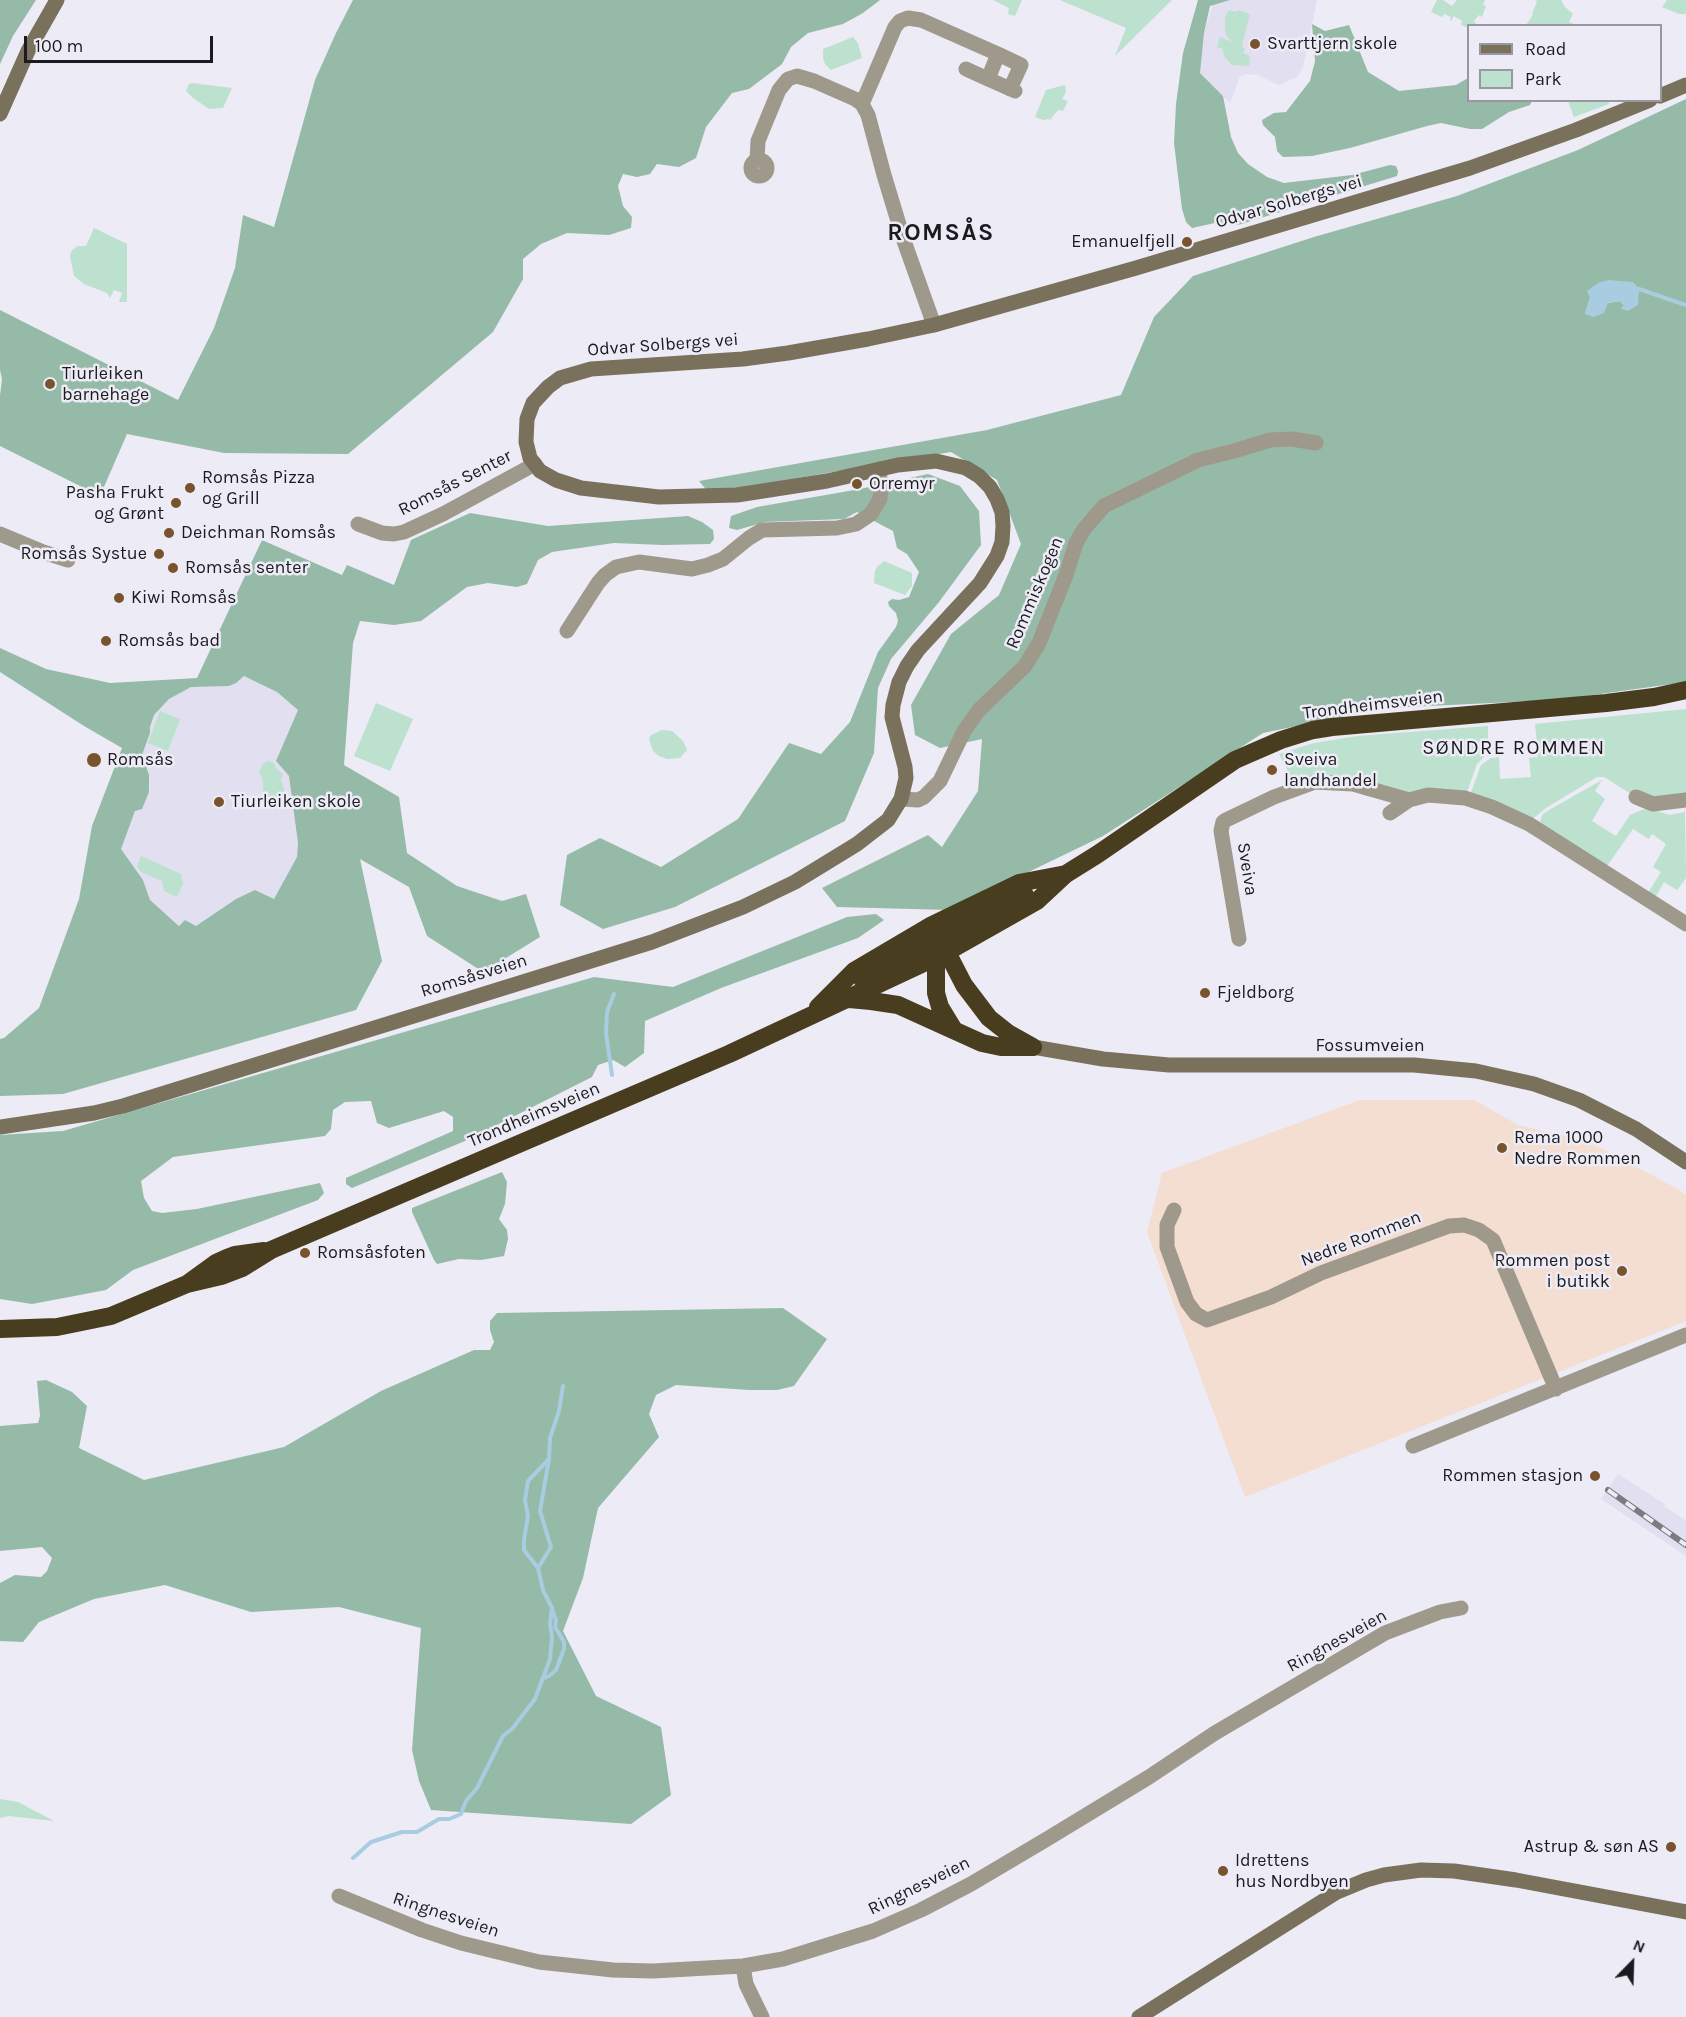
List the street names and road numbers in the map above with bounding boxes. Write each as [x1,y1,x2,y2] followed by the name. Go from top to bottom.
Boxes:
[1213,171,1365,233] street label: Odvar Solbergs vei
[587,329,739,361] street label: Odvar Solbergs vei
[395,445,515,521] street label: Romsås Senter
[1002,534,1068,652] street label: Rommiskogen
[1302,686,1444,724] street label: Trondheimsveien
[1232,841,1262,897] street label: Sveiva
[418,950,530,1002] street label: Romsåsveien
[1315,1035,1425,1057] street label: Fossumveien
[465,1077,603,1153] street label: Trondheimsveien
[1298,1206,1424,1272] street label: Nedre Rommen
[1283,1605,1391,1677] street label: Ringnesveien
[865,1852,973,1920] street label: Ringnesveien
[390,1888,502,1942] street label: Ringnesveien

